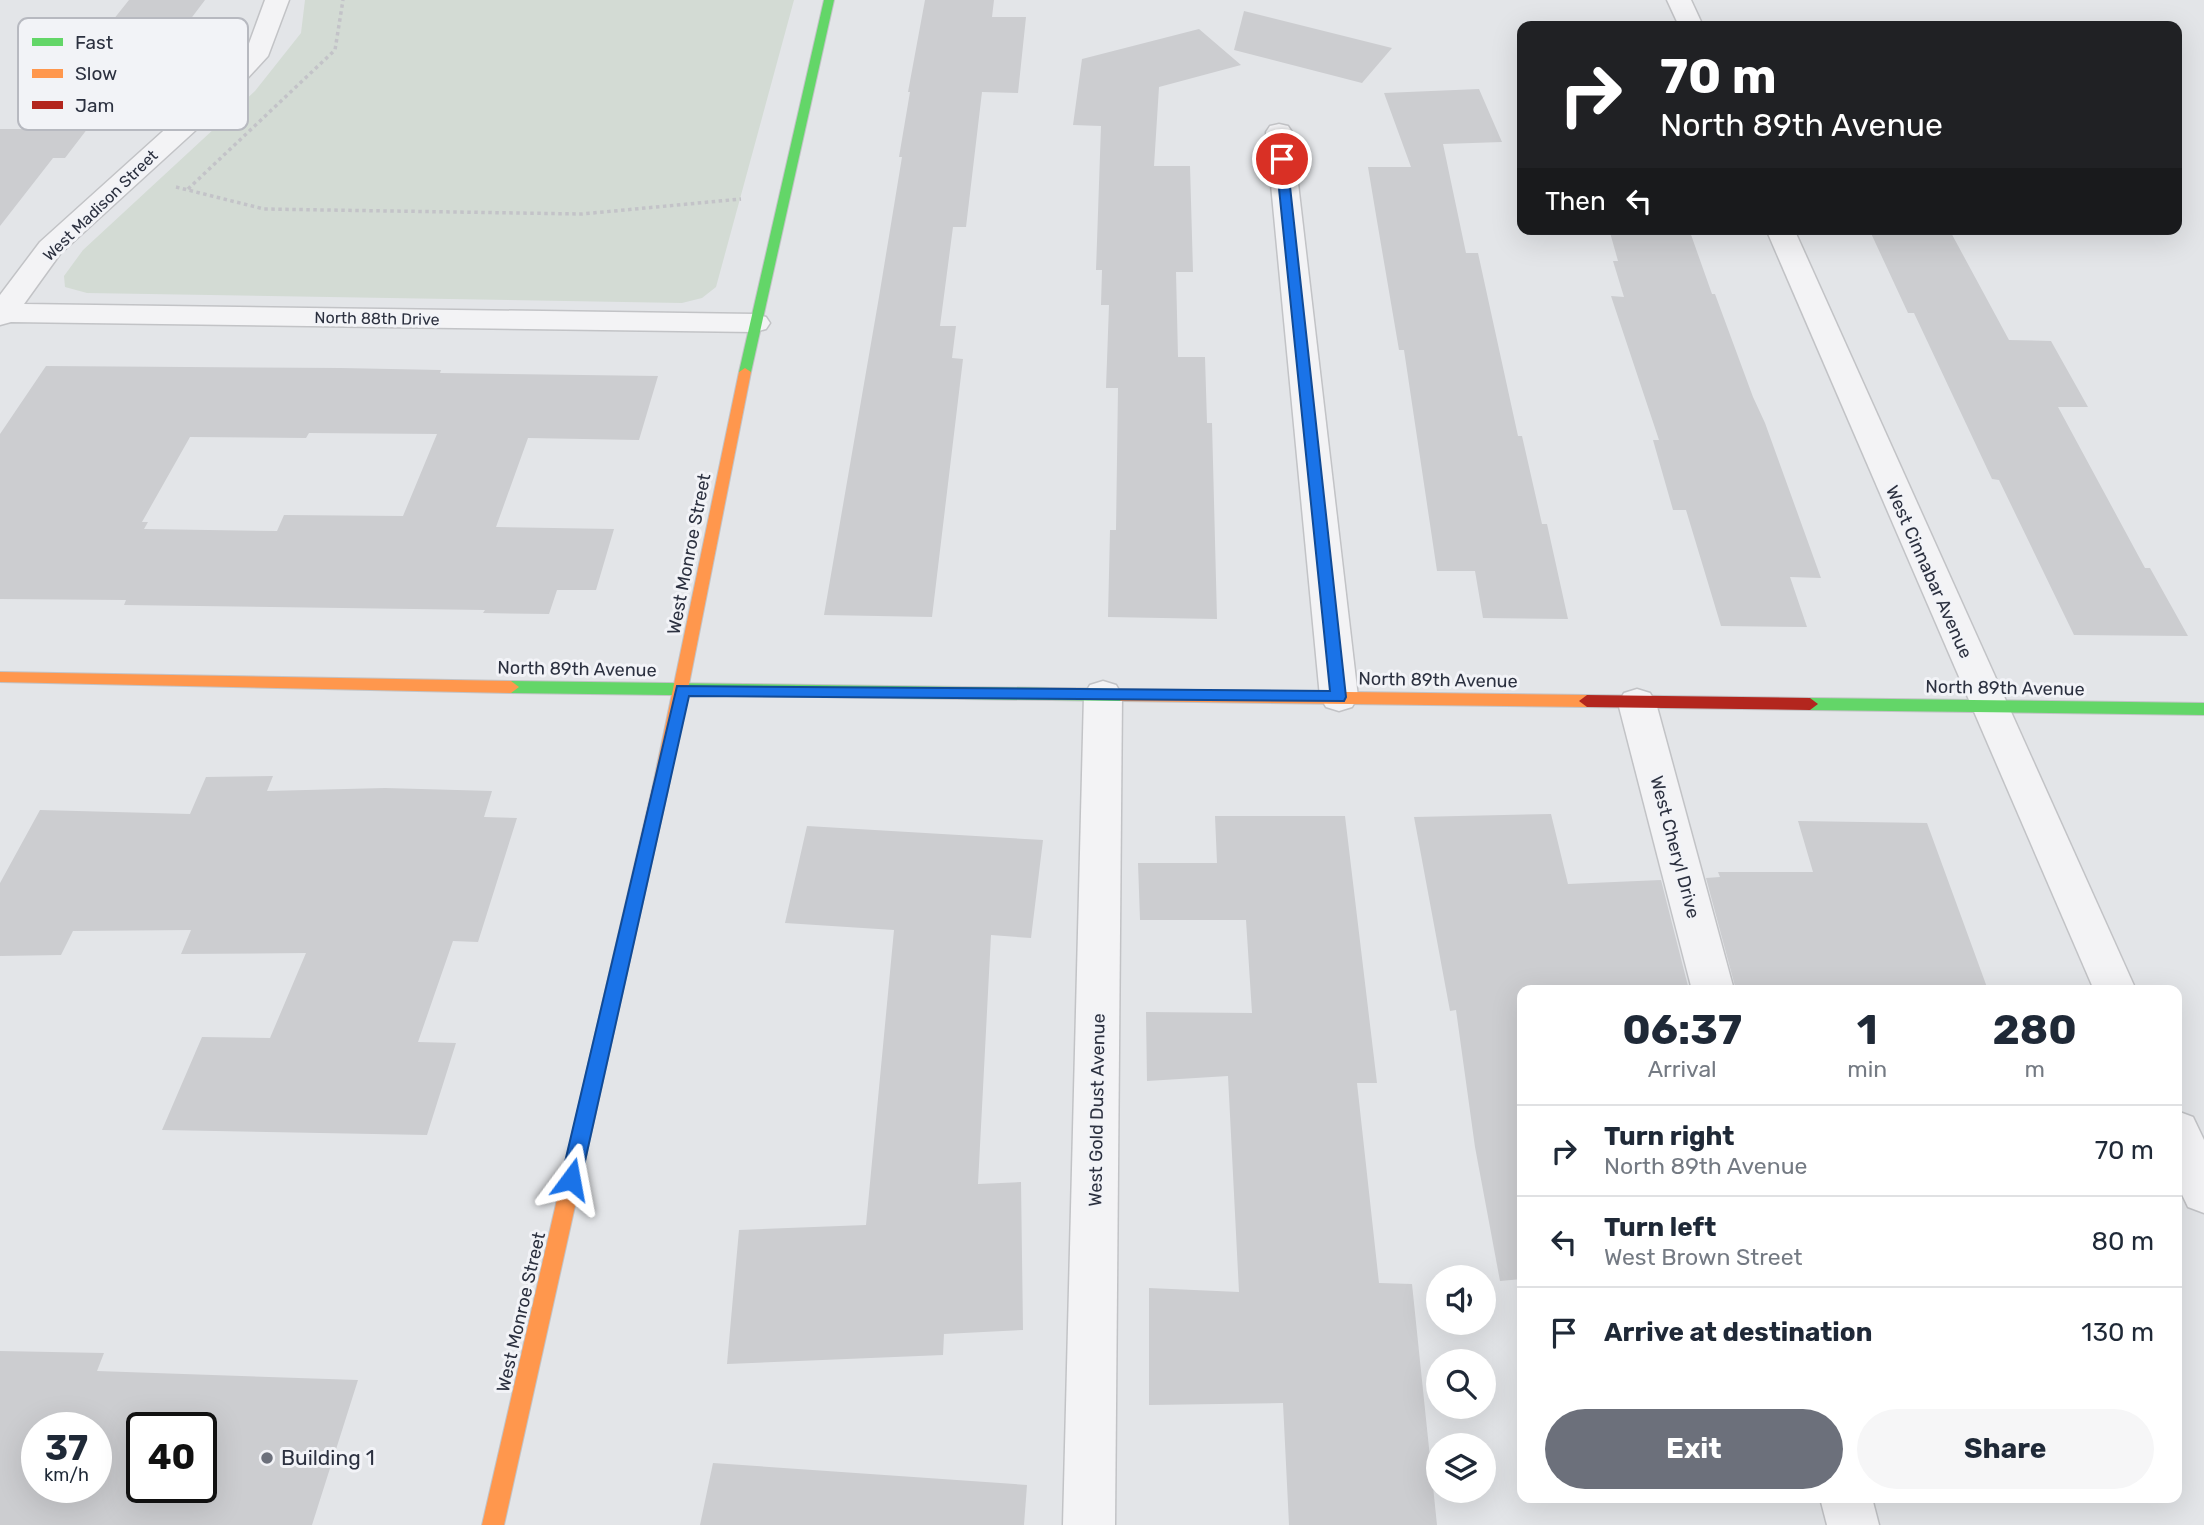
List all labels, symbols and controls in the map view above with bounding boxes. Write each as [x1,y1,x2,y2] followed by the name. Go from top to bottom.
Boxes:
[18,18,248,130] legend
[75,31,114,54] text: Fast
[1660,47,1777,105] text: 70 m
[1545,49,1636,140] icon: right
[75,62,117,85] text: Slow
[75,94,114,117] text: Jam
[1660,106,1943,144] text: North 89th Avenue
[1252,129,1312,189] pin
[1263,140,1301,178] icon: arrive
[39,146,162,265] street label: West Madison Street
[1620,182,1658,220] icon: left
[1545,186,1606,217] text: Then
[314,308,440,329] street label: North 88th Drive
[663,472,715,636] street label: West Monroe Street
[1881,482,1977,662] street label: West Cinnabar Avenue
[497,657,657,681] street label: North 89th Avenue
[1358,668,1518,692] street label: North 89th Avenue
[1925,676,2085,700] street label: North 89th Avenue
[1645,773,1705,921] street label: West Cheryl Drive
[1622,1005,1742,1055] text: 06:37
[1857,1005,1878,1055] text: 1
[1992,1005,2077,1055] text: 280
[1084,1013,1110,1207] street label: West Gold Dust Avenue
[1648,1055,1717,1083] text: Arrival
[1847,1055,1887,1083] text: min
[2024,1055,2045,1083] text: m
[1604,1121,1734,1152] text: Turn right
[1545,1132,1583,1170] icon: right
[2095,1135,2154,1166] text: 70 m
[534,1142,608,1216] position arrow
[1604,1152,1807,1180] text: North 89th Avenue
[1604,1212,1716,1243] text: Turn left
[1545,1223,1583,1261] icon: left
[2091,1226,2154,1257] text: 80 m
[492,1230,550,1394] street label: West Monroe Street
[1604,1243,1802,1271] text: West Brown Street
[1426,1265,1496,1503] map controls
[1426,1265,1496,1335] button: sound
[1545,1314,1583,1352] icon: arrive
[1604,1317,1872,1348] text: Arrive at destination
[2081,1317,2154,1348] text: 130 m
[1426,1349,1496,1419] button: search
[1545,1409,1843,1489] button: Exit
[1857,1409,2154,1489] button: Share
[126,1412,217,1503] speed limit sign: 40
[45,1427,88,1469] text: 37
[1426,1433,1496,1503] button: layers
[281,1445,375,1470] place label: Building 1
[259,1450,275,1466] marker: Building 1
[44,1464,89,1486] text: km/h

